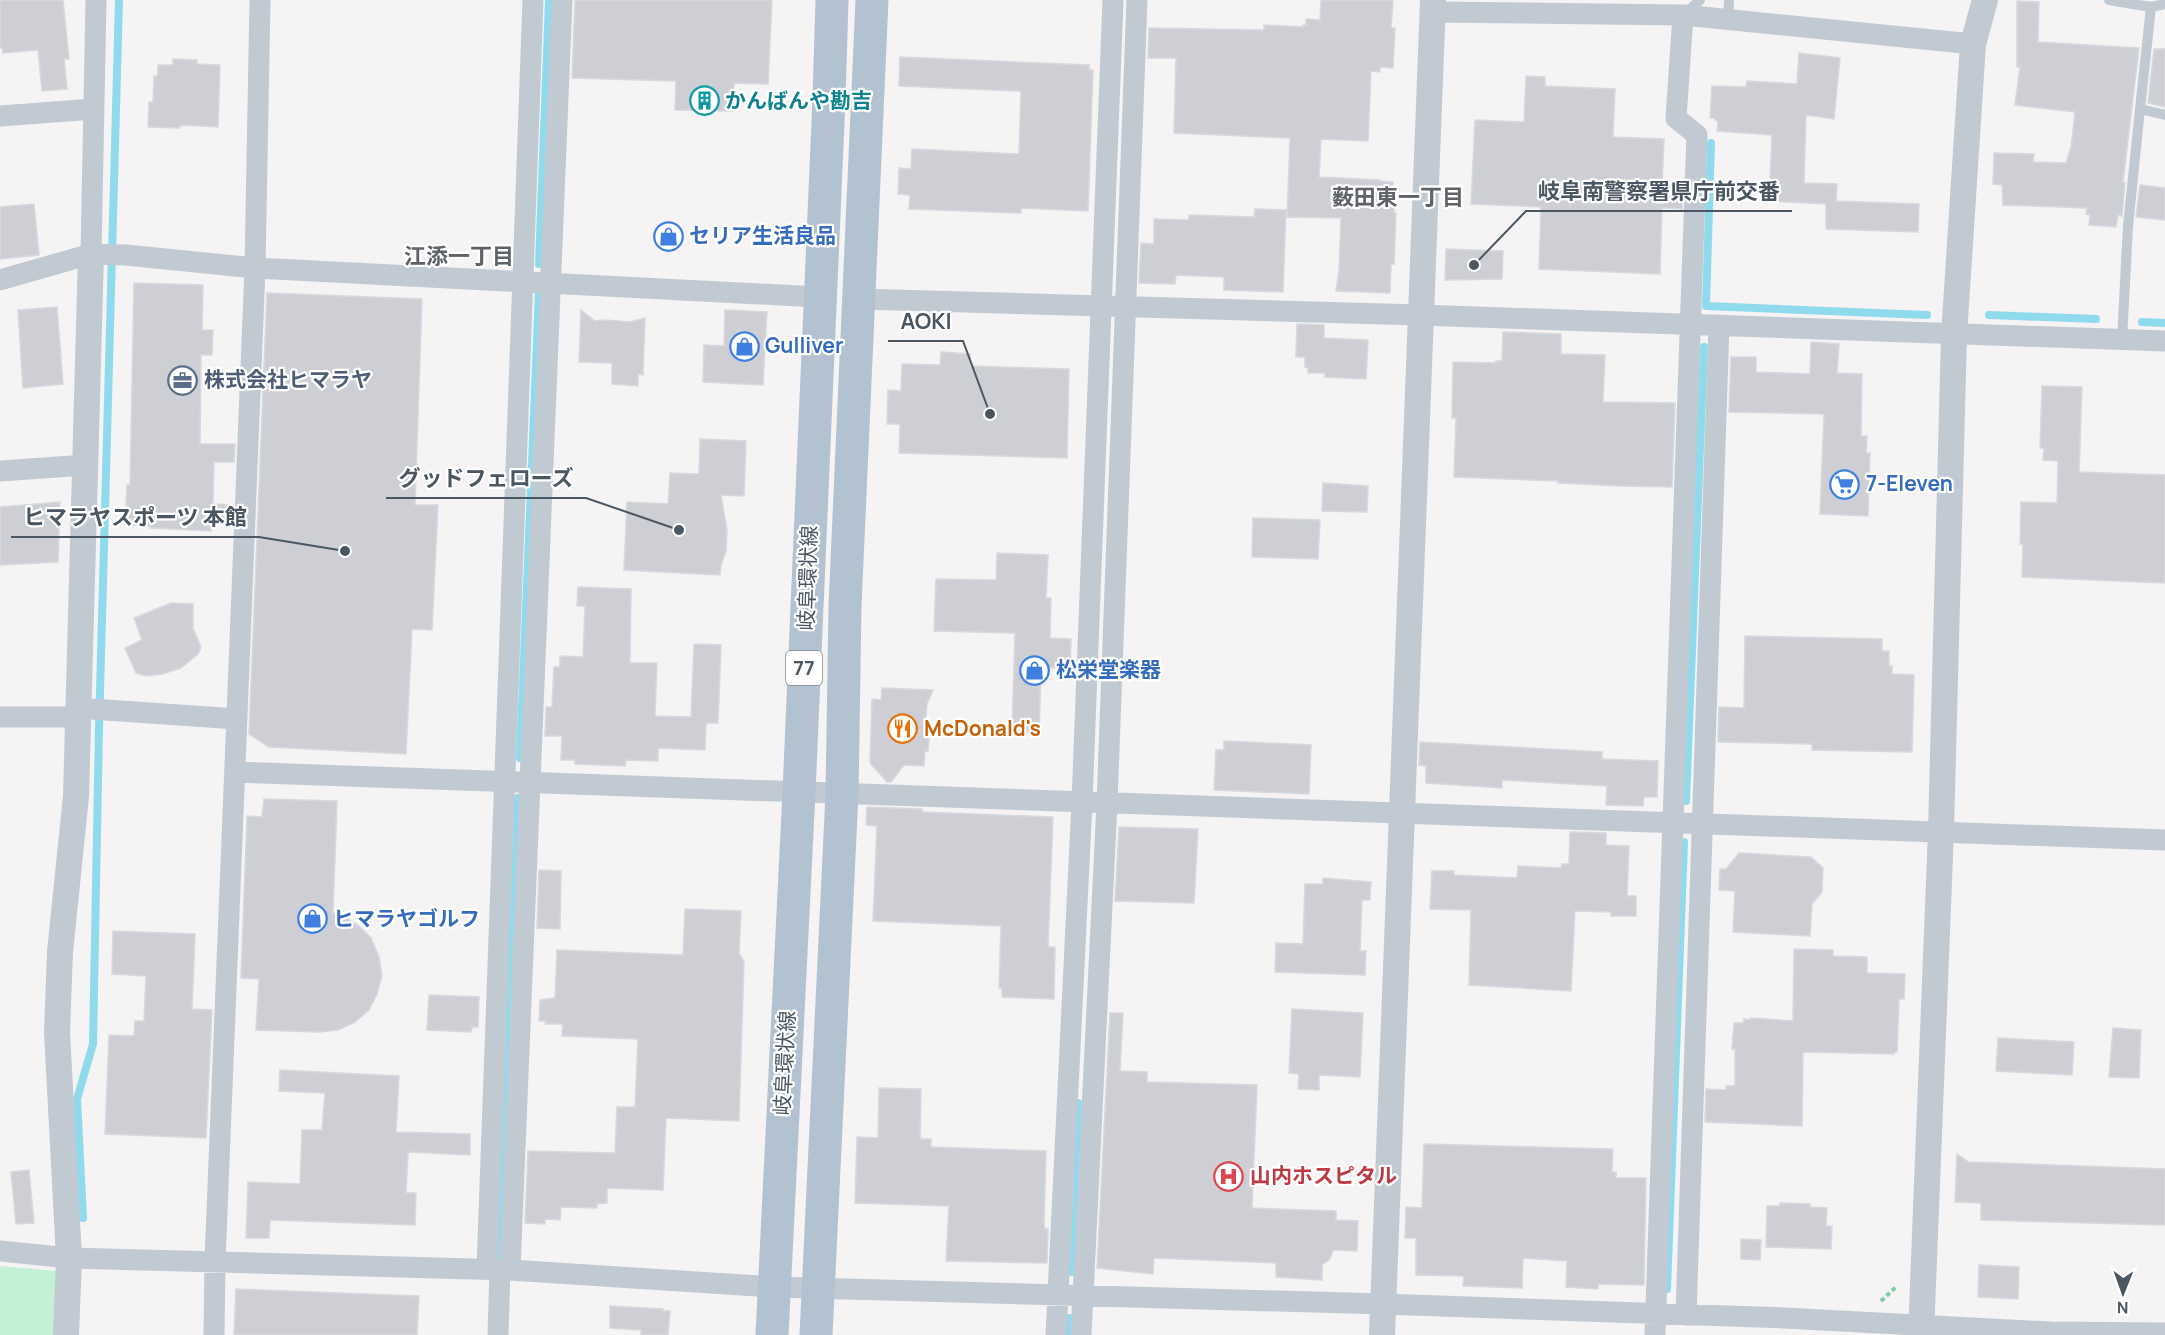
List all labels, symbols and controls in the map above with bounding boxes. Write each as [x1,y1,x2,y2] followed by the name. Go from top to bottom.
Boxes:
[688,85,720,117] building icon: かんばんや勘吉
[725,86,872,114] place label: かんばんや勘吉
[1526,171,1792,211] callout: 岐阜南警察署県庁前交番
[1538,176,1780,206] text: 岐阜南警察署県庁前交番
[1332,182,1464,212] district label: 薮田東一丁目
[652,220,684,252] shop icon: セリア生活良品
[689,221,836,249] place label: セリア生活良品
[404,241,514,271] district label: 江添一丁目
[888,301,963,341] callout: AOKI
[900,306,952,336] text: AOKI
[728,330,760,362] shop icon: Gulliver
[765,331,843,359] place label: Gulliver
[167,364,199,396] office icon: 株式会社ヒマラヤ
[204,365,372,393] place label: 株式会社ヒマラヤ
[386,458,586,498] callout: グッドフェローズ
[399,463,573,493] text: グッドフェローズ
[1829,468,1861,500] supermarket icon: 7-Eleven
[1866,469,1953,497] place label: 7-Eleven
[11,497,259,537] callout: ヒマラヤスポーツ 本館
[23,502,247,532] text: ヒマラヤスポーツ 本館
[791,525,823,631] street label: 岐阜環状線
[786,651,822,685] road number: 77
[1019,654,1051,686] shop icon: 松栄堂楽器
[1056,655,1161,683] place label: 松栄堂楽器
[887,713,919,745] restaurant icon: McDonald's
[924,714,1041,742] place label: McDonald's
[296,903,328,935] shop icon: ヒマラヤゴルフ
[333,904,480,932] place label: ヒマラヤゴルフ
[767,1010,801,1116] street label: 岐阜環状線
[1213,1160,1245,1192] hospital icon: 山内ホスピタル
[1250,1161,1397,1189] place label: 山内ホスピタル
[2093,1263,2153,1323] north arrow
[2117,1297,2129,1319] text: N

